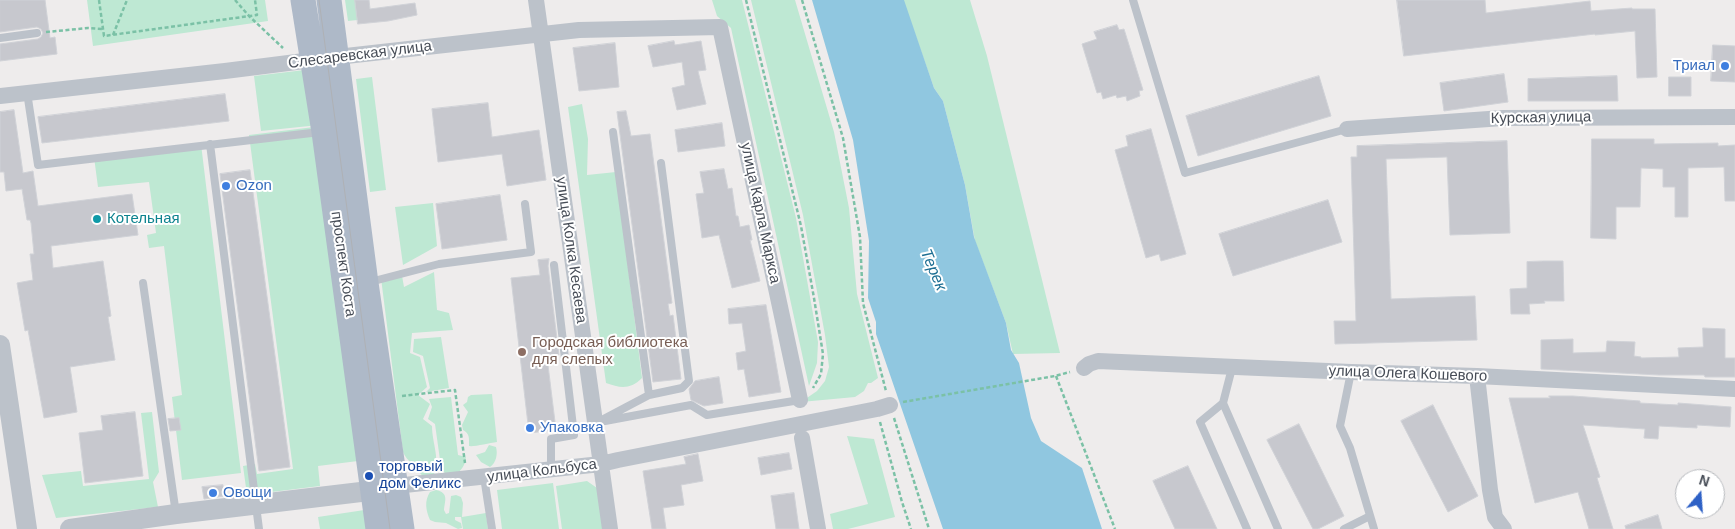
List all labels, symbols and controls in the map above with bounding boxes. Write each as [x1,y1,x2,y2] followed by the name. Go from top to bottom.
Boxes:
[287,37,433,73] street label: Слесаревская улица
[1673,57,1715,75] place label: Триал
[1719,60,1731,72] marker: Триал
[1491,108,1591,128] street label: Курская улица
[736,141,784,285] street label: улица Карла Маркса
[552,176,590,324] street label: улица Колка Кесаева
[236,177,272,195] place label: Ozon
[220,180,232,192] marker: Ozon
[107,210,180,228] place label: Котельная
[327,210,359,318] street label: проспект Коста
[91,213,103,225] marker: Котельная
[916,246,950,294] water label: Терек
[532,334,688,369] place label: Городская библиотека для слепых
[516,346,528,358] marker: Городская библиотека для слепых
[1328,362,1488,386] street label: улица Олега Кошевого
[540,419,604,437] place label: Упаковка
[524,422,536,434] marker: Упаковка
[486,455,598,487] street label: улица Кольбуса
[379,458,461,493] place label: торговый дом Феликс
[1675,469,1725,519] north arrow
[363,470,375,482] marker: торговый дом Феликс
[1697,472,1712,490] text: N
[223,484,272,502] place label: Овощи
[207,487,219,499] marker: Овощи

